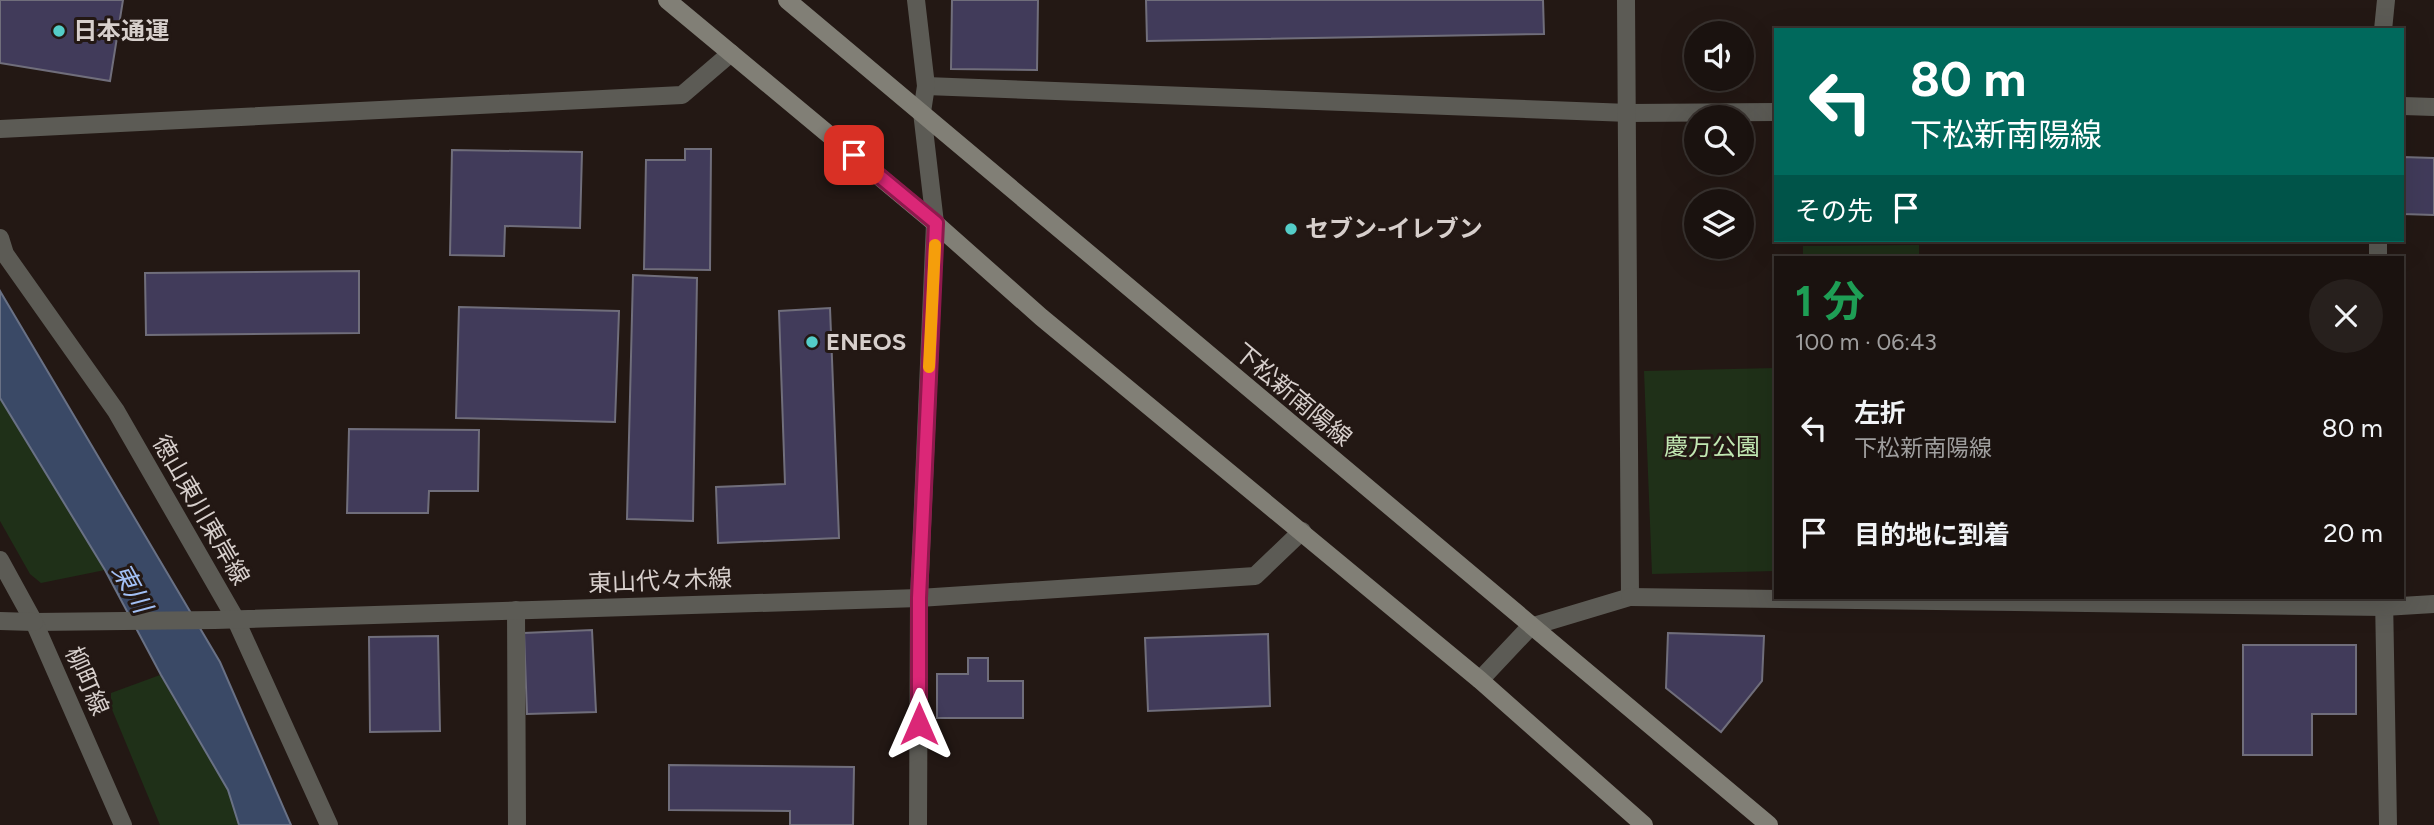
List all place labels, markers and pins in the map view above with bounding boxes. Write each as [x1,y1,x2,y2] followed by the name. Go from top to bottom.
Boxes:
[73,16,169,45] place label: 日本通運
[51,23,67,39] marker: 日本通運
[824,125,884,185] pin
[1305,214,1483,243] place label: セブン-イレブン
[1283,221,1299,237] marker: セブン-イレブン
[826,327,906,356] place label: ENEOS
[804,334,820,350] marker: ENEOS

